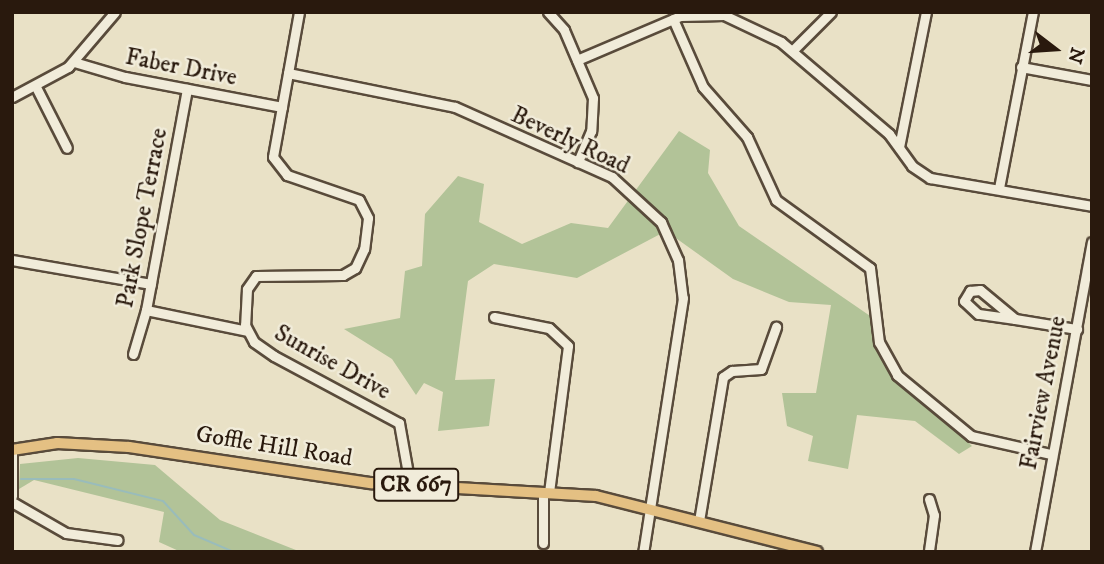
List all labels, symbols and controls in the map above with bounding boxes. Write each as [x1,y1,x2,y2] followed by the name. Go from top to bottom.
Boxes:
[1020,14,1090,84] north arrow
[123,43,239,93] street label: Faber Drive
[1062,44,1089,66] text: N
[506,101,634,181] street label: Beverly Road
[111,126,175,310] street label: Park Slope Terrace
[1015,314,1073,472] street label: Fairview Avenue
[269,319,395,407] street label: Sunrise Drive
[194,420,354,474] street label: Goffle Hill Road
[372,466,460,505] road number: CR 667

